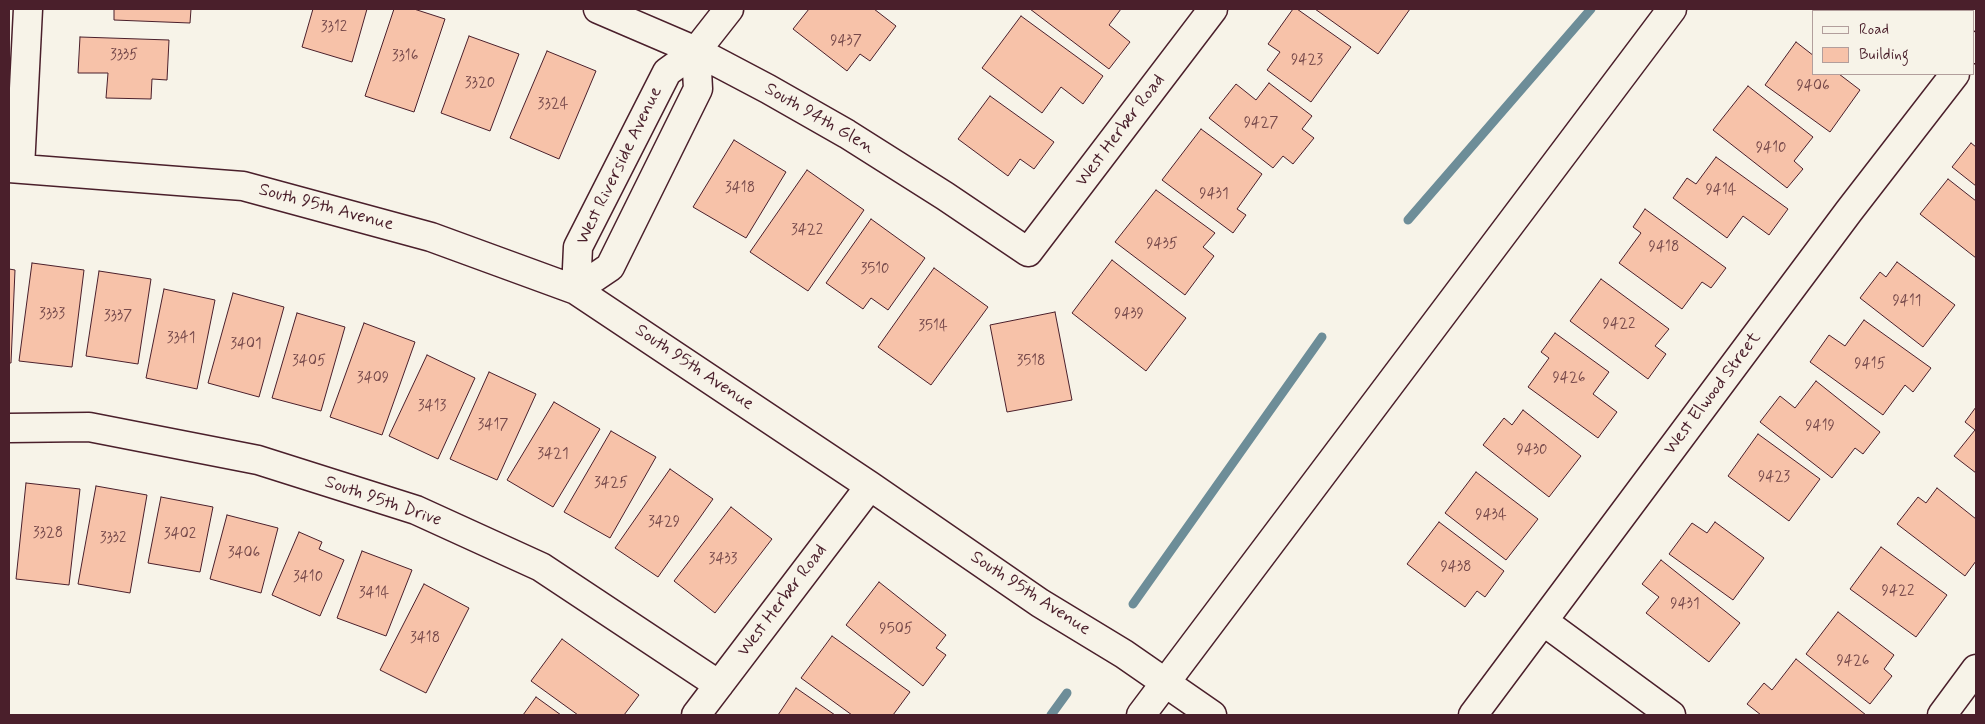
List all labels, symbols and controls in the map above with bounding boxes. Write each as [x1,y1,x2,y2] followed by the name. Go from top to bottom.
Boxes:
[1812,10,1975,75] legend
[321,19,347,37] house number: 3312
[1859,20,1889,40] text: Road
[830,33,862,51] house number: 9437
[1859,45,1909,65] text: Building
[110,47,138,65] house number: 3335
[392,48,418,66] house number: 3316
[1291,52,1323,70] house number: 9423
[1072,70,1170,192] street label: West Herber Road
[465,75,495,93] house number: 3320
[1796,78,1830,96] house number: 9406
[760,79,878,159] street label: South 94th Glen
[572,83,668,249] street label: West Riverside Avenue
[538,96,568,114] house number: 3324
[1244,115,1278,133] house number: 9427
[1756,140,1786,158] house number: 9410
[256,180,396,236] street label: South 95th Avenue
[725,180,755,198] house number: 3418
[1705,182,1737,200] house number: 9414
[1199,186,1229,204] house number: 9431
[791,222,823,240] house number: 3422
[1146,236,1178,254] house number: 9435
[1649,239,1679,257] house number: 9418
[861,261,889,279] house number: 3510
[1892,293,1922,311] house number: 9411
[39,306,65,324] house number: 3333
[1114,306,1144,324] house number: 9439
[104,308,132,326] house number: 3337
[1603,316,1635,334] house number: 9422
[918,318,948,336] house number: 3514
[630,320,758,416] street label: South 95th Avenue
[1660,328,1766,460] street label: West Elwood Street
[167,330,195,348] house number: 3341
[230,336,262,354] house number: 3401
[292,353,326,371] house number: 3405
[1016,353,1046,371] house number: 3518
[1854,356,1886,374] house number: 9415
[357,370,389,388] house number: 3409
[1552,370,1586,388] house number: 9426
[418,398,446,416] house number: 3413
[478,417,508,435] house number: 3417
[1805,418,1835,436] house number: 9419
[1517,442,1547,460] house number: 9430
[537,446,569,464] house number: 3421
[1758,469,1790,487] house number: 9423
[322,472,444,532] street label: South 95th Drive
[594,475,628,493] house number: 3425
[1475,507,1507,525] house number: 9434
[648,514,680,532] house number: 3429
[33,525,63,543] house number: 3328
[164,526,196,544] house number: 3402
[100,530,126,548] house number: 3332
[734,540,832,662] street label: West Herber Road
[228,545,260,563] house number: 3406
[966,547,1094,641] street label: South 95th Avenue
[709,551,737,569] house number: 3433
[1440,559,1472,577] house number: 9438
[293,569,323,587] house number: 3410
[1882,583,1914,601] house number: 9422
[359,585,389,603] house number: 3414
[1670,596,1700,614] house number: 9431
[879,621,913,639] house number: 9505
[410,630,440,648] house number: 3418
[1836,653,1870,671] house number: 9426

